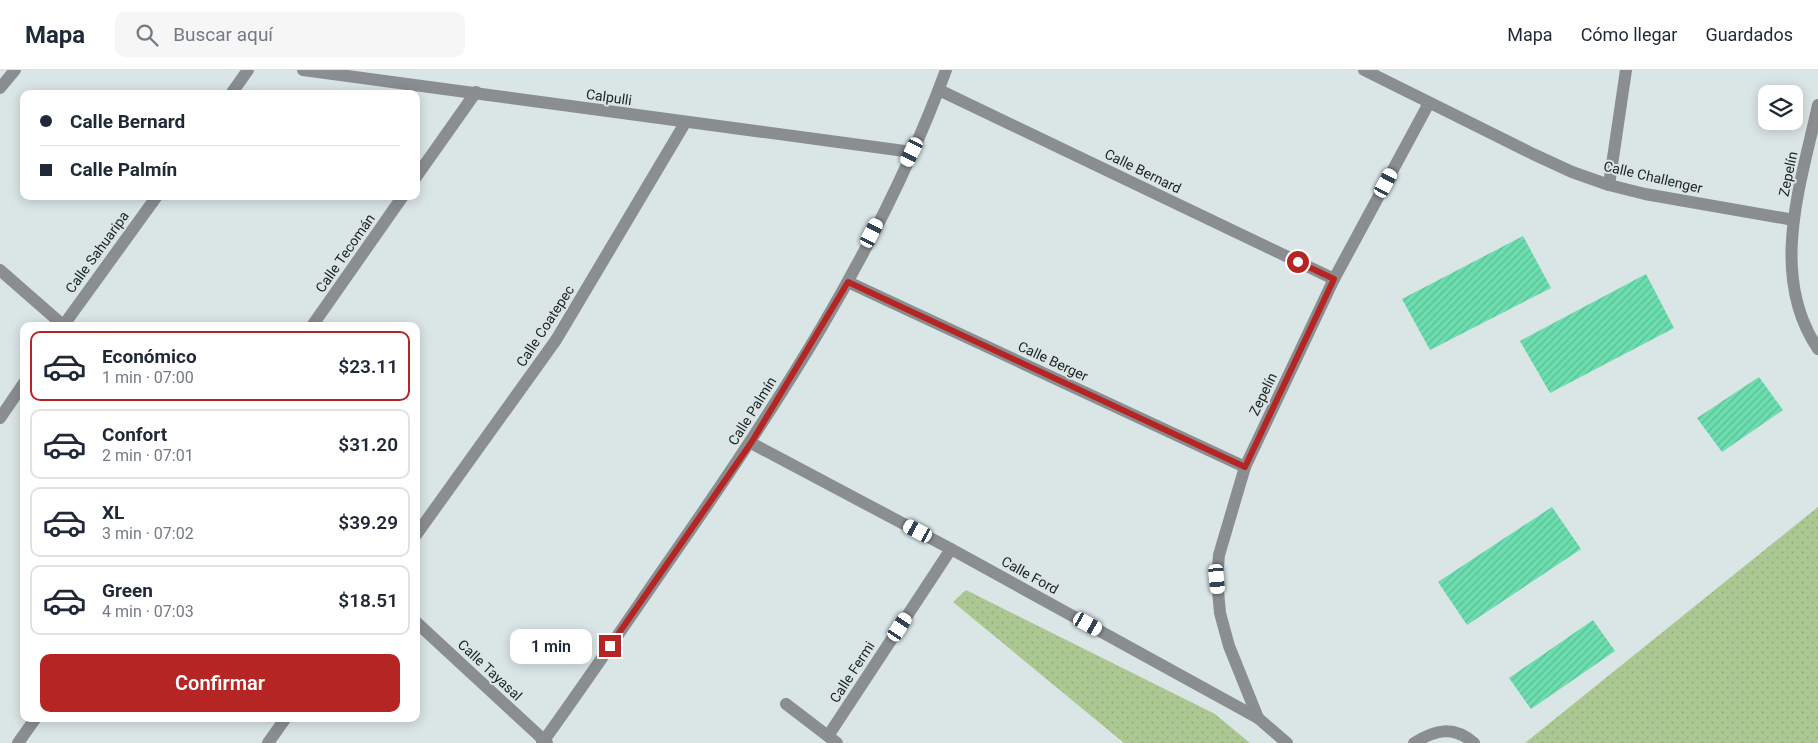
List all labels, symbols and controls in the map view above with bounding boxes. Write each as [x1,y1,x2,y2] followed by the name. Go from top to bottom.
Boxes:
[115,12,465,57] search box
[25,21,85,49] text: Mapa
[133,21,161,49] icon: search
[173,23,273,46] text: Buscar aquí
[1507,24,1553,45] text: Mapa
[1581,24,1677,45] text: Cómo llegar
[1705,24,1793,45] text: Guardados
[1758,85,1803,130] map controls
[1758,85,1803,130] button: layers
[585,86,633,108] street label: Calpulli
[70,110,185,133] text: Calle Bernard
[898,135,925,169] car
[1102,146,1184,196] street label: Calle Bernard
[1775,150,1801,198] street label: Zepelín
[70,158,177,181] text: Calle Palmín
[1602,158,1704,196] street label: Calle Challenger
[1372,166,1399,200] car
[62,208,132,296] street label: Calle Sahuaripa
[312,211,378,295] street label: Calle Tecomán
[858,216,885,250] car
[1287,251,1309,273] route start
[513,282,577,370] street label: Calle Coatepec
[1016,338,1091,384] street label: Calle Berger
[42,344,87,389] icon: car
[102,345,197,368] text: Económico
[338,355,398,378] text: $23.11
[102,368,194,387] text: 1 min · 07:00
[1246,370,1280,418] street label: Zepelín
[725,374,779,448] street label: Calle Palmín
[42,422,87,467] icon: car
[102,423,167,446] text: Confort
[338,433,398,456] text: $31.20
[102,446,194,465] text: 2 min · 07:01
[42,500,87,545] icon: car
[102,501,124,524] text: XL
[338,511,398,534] text: $39.29
[901,517,934,545] car
[102,524,194,543] text: 3 min · 07:02
[999,553,1061,597] street label: Calle Ford
[1208,563,1225,595] car
[42,578,87,623] icon: car
[102,579,153,602] text: Green
[338,589,398,612] text: $18.51
[102,602,194,621] text: 4 min · 07:03
[885,610,914,644] car
[1071,610,1104,638] car
[510,628,592,664] callout: 1 min
[599,635,621,657] route end
[455,636,525,704] street label: Calle Tayasal
[531,637,571,656] text: 1 min
[826,638,878,706] street label: Calle Fermi
[40,654,400,712] button: Confirmar

